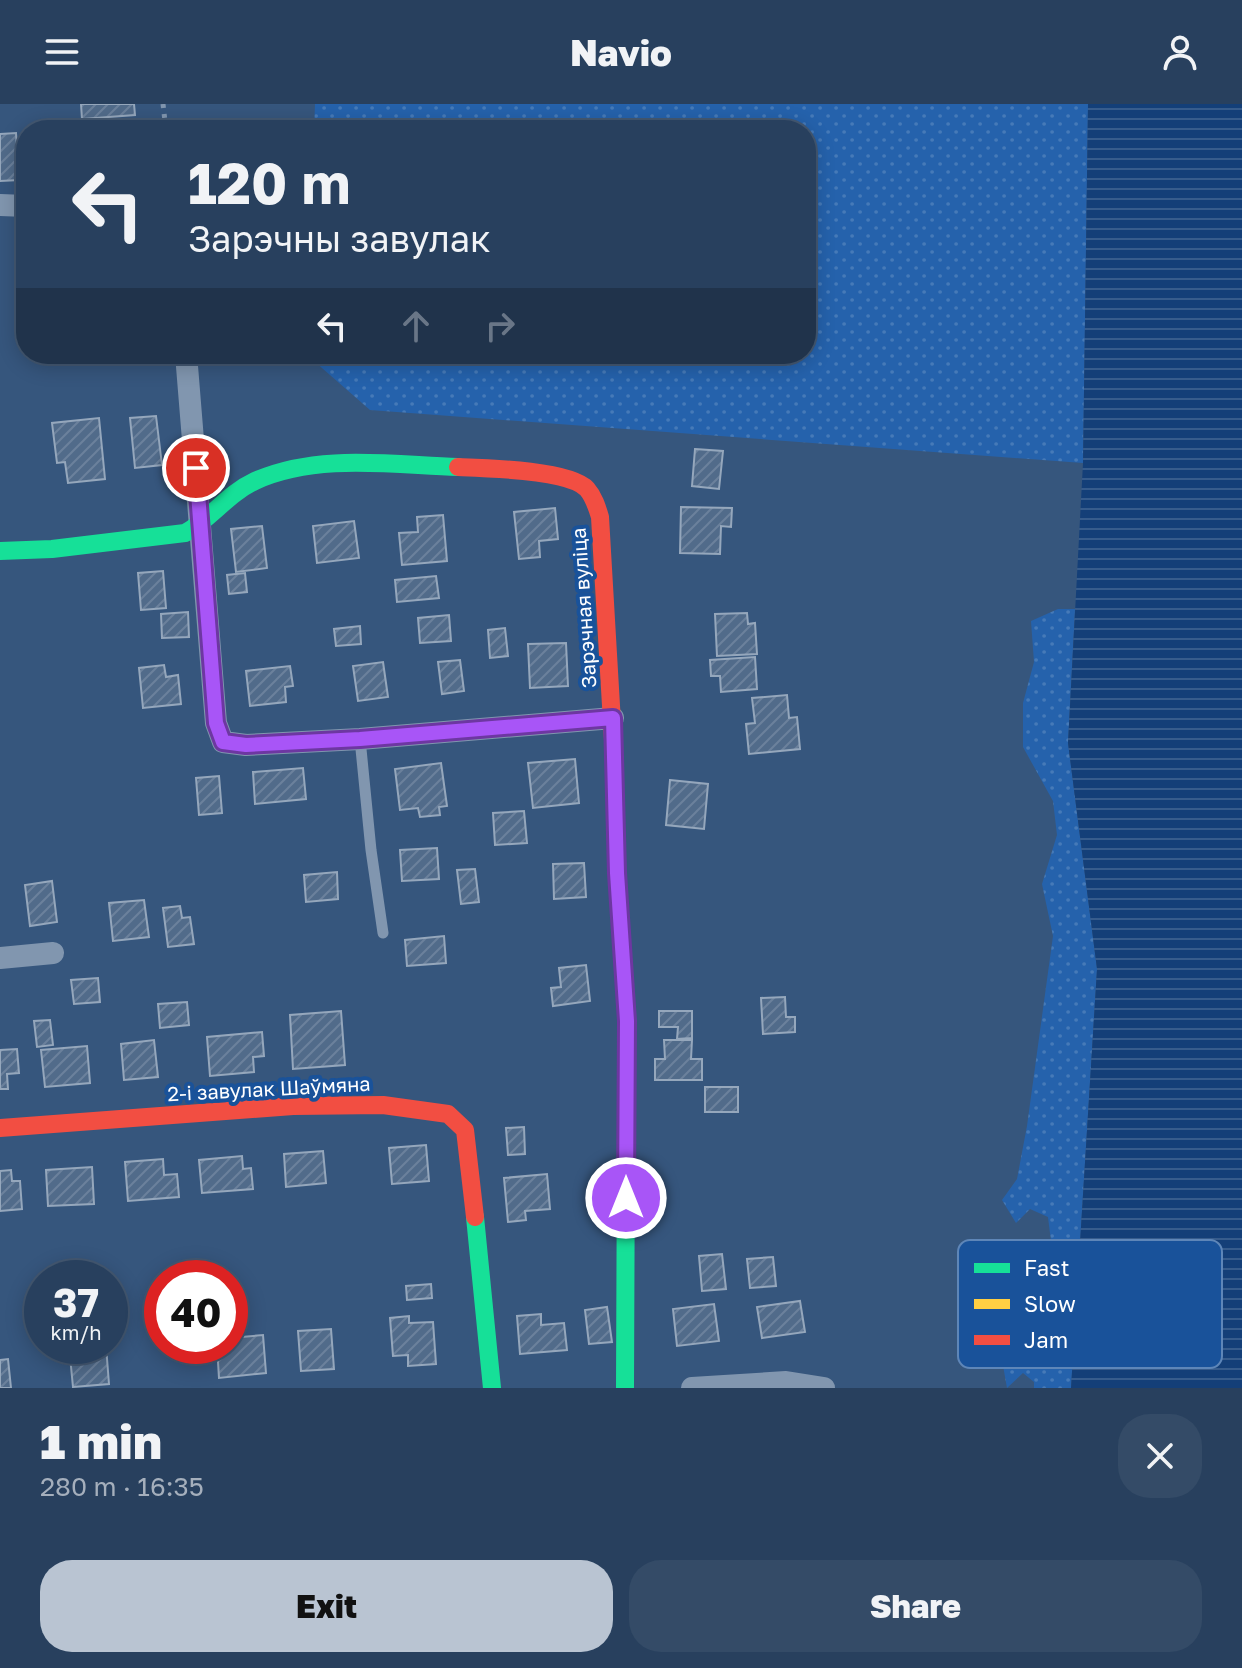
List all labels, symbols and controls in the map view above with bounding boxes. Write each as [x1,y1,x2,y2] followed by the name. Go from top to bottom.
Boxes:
[40,30,84,74] icon: menu
[1158,30,1202,74] icon: person
[570,31,672,74] text: Navio
[188,149,350,216] text: 120 m
[56,152,160,256] icon: left
[188,217,491,260] text: Зарэчны завулак
[310,304,354,348] icon: left
[394,304,438,348] icon: ahead
[478,304,522,348] icon: right
[162,434,230,502] pin
[174,446,218,490] icon: arrive
[565,527,601,689] street label: Зарэчная вуліца
[167,1071,371,1105] street label: 2-і завулак Шаўмяна
[584,1156,668,1240] position arrow
[958,1240,1222,1368] legend
[1024,1254,1070,1281] text: Fast
[144,1260,248,1364] speed limit sign: 40
[53,1278,99,1326] text: 37
[1024,1290,1076,1317] text: Slow
[51,1320,101,1344] text: km/h
[1024,1326,1068,1353] text: Jam
[40,1412,162,1470] text: 1 min
[1118,1414,1202,1498] button: close
[40,1471,204,1502] text: 280 m · 16:35
[40,1560,613,1652] button: Exit
[629,1560,1202,1652] button: Share

